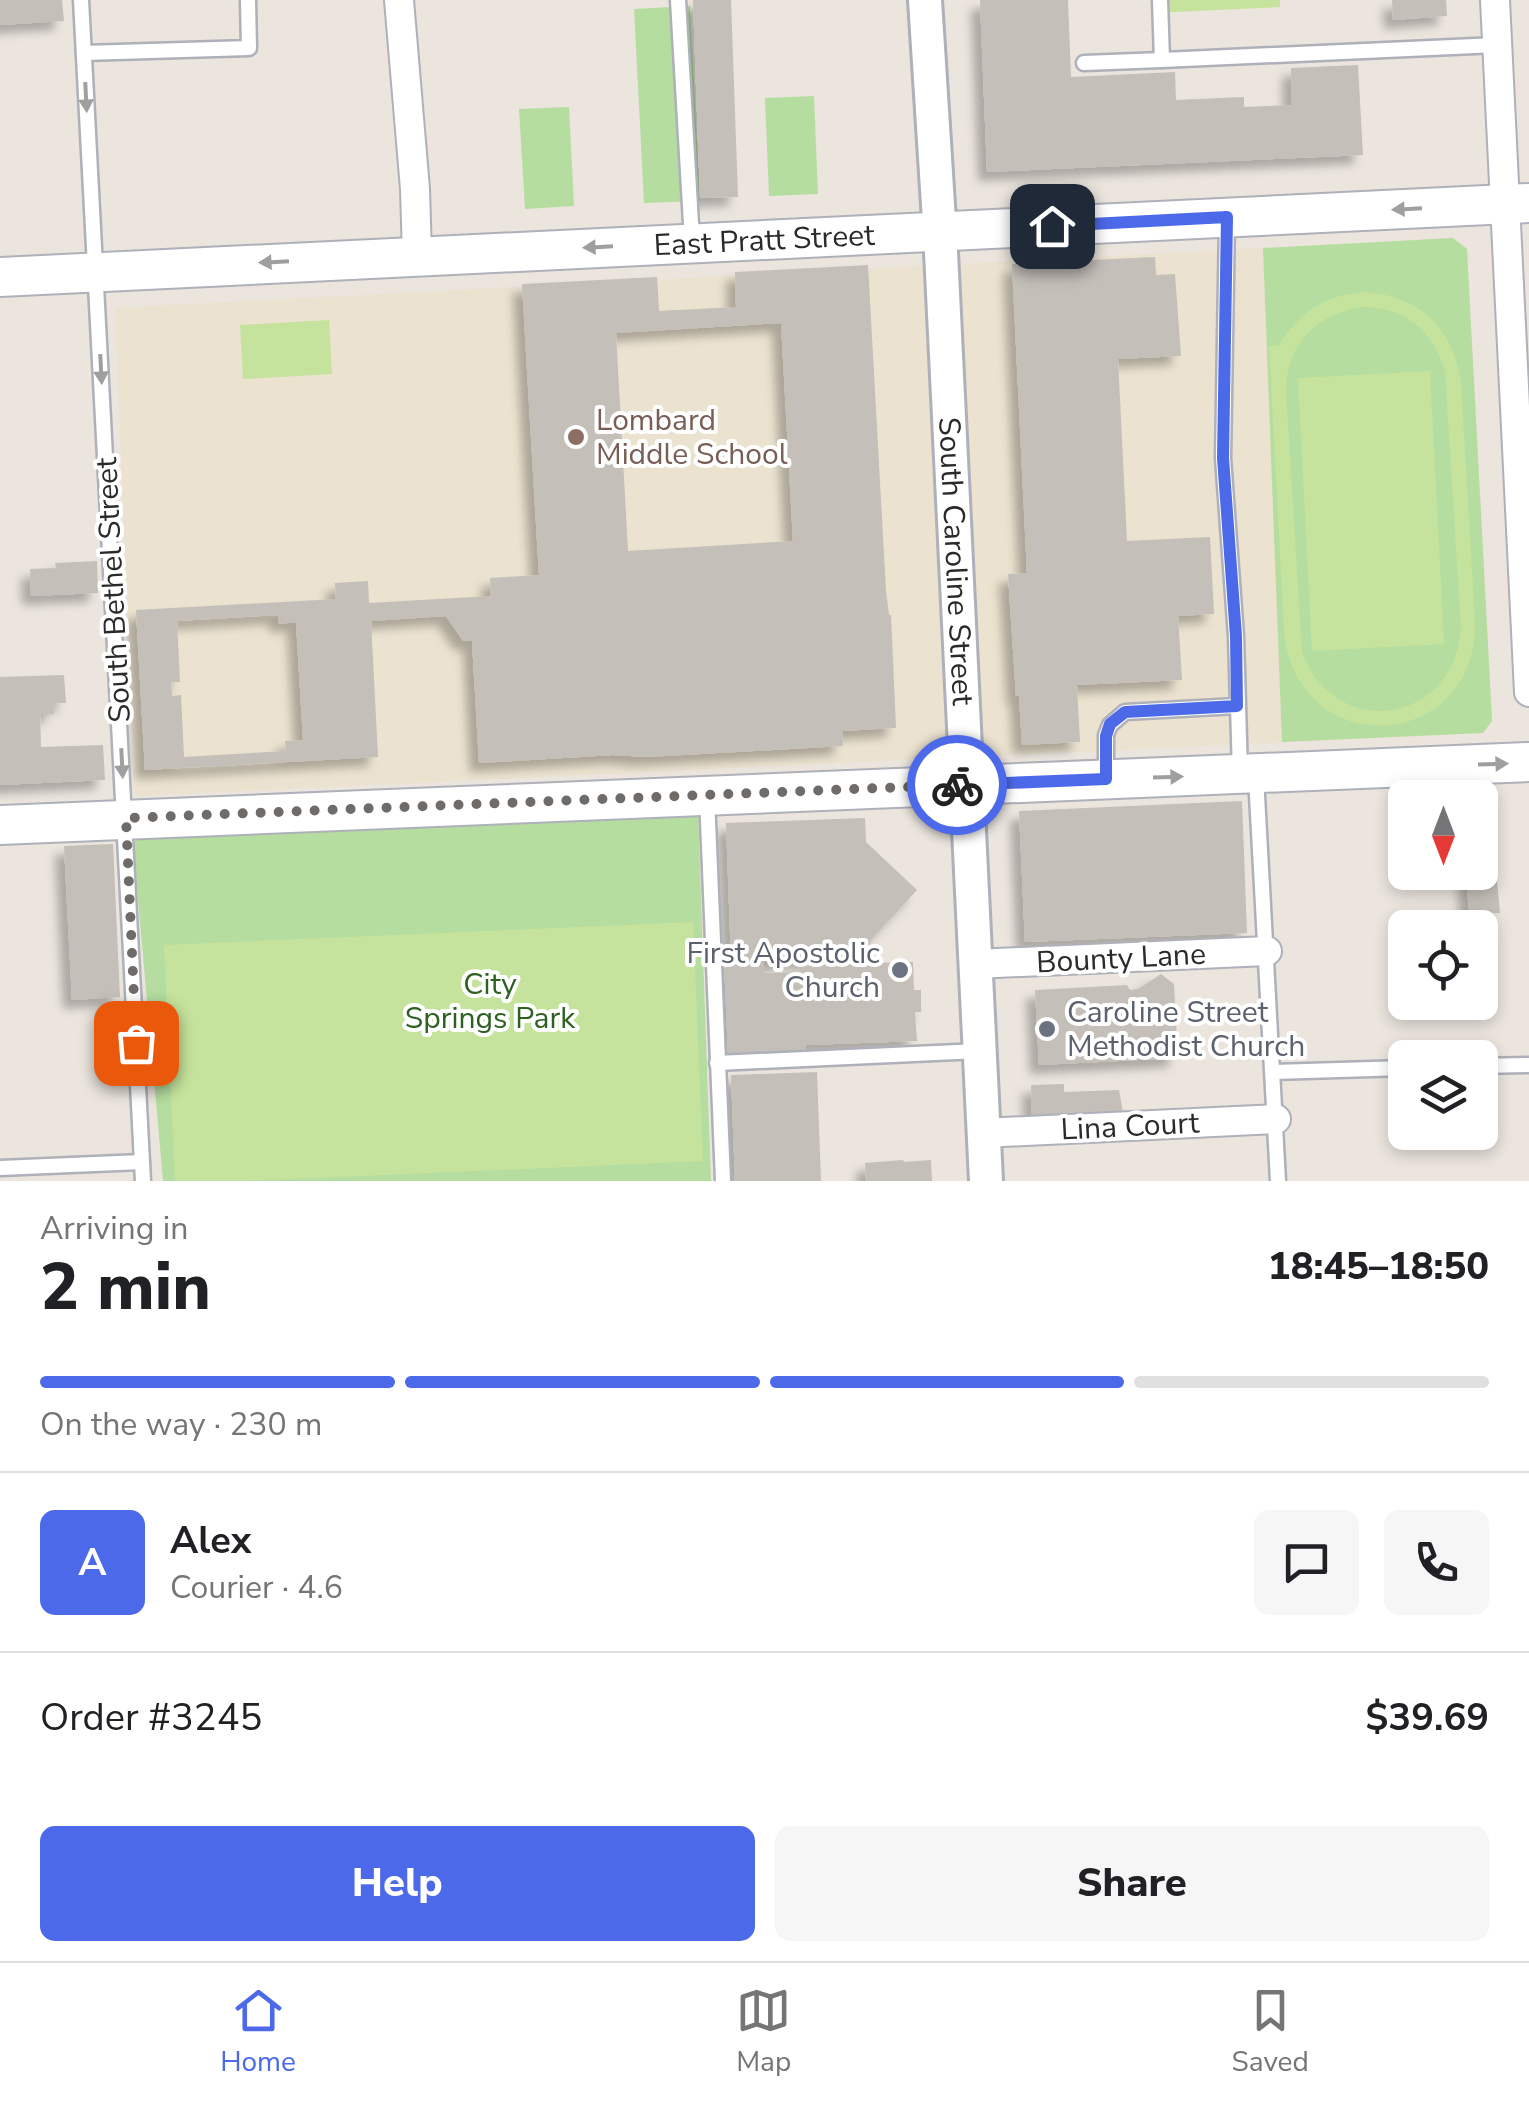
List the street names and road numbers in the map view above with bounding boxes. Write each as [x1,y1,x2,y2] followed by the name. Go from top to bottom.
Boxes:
[653,215,876,266] street label: East Pratt Street
[928,416,983,707] street label: South Caroline Street
[86,456,141,724] street label: South Bethel Street
[1035,934,1207,983] street label: Bounty Lane
[1060,1102,1201,1151] street label: Lina Court

